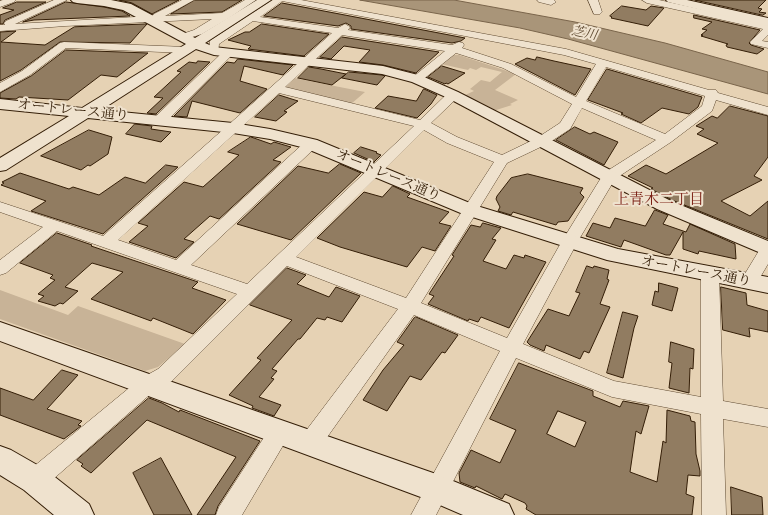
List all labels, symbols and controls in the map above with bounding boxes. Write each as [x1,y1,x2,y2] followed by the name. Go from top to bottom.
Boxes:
[570,24,598,44] water label: 芝川
[16,97,130,125] street label: オートレース通り
[333,146,443,206] street label: オートレース通り
[614,192,704,210] district label: 上青木二丁目
[639,253,753,291] street label: オートレース通り

